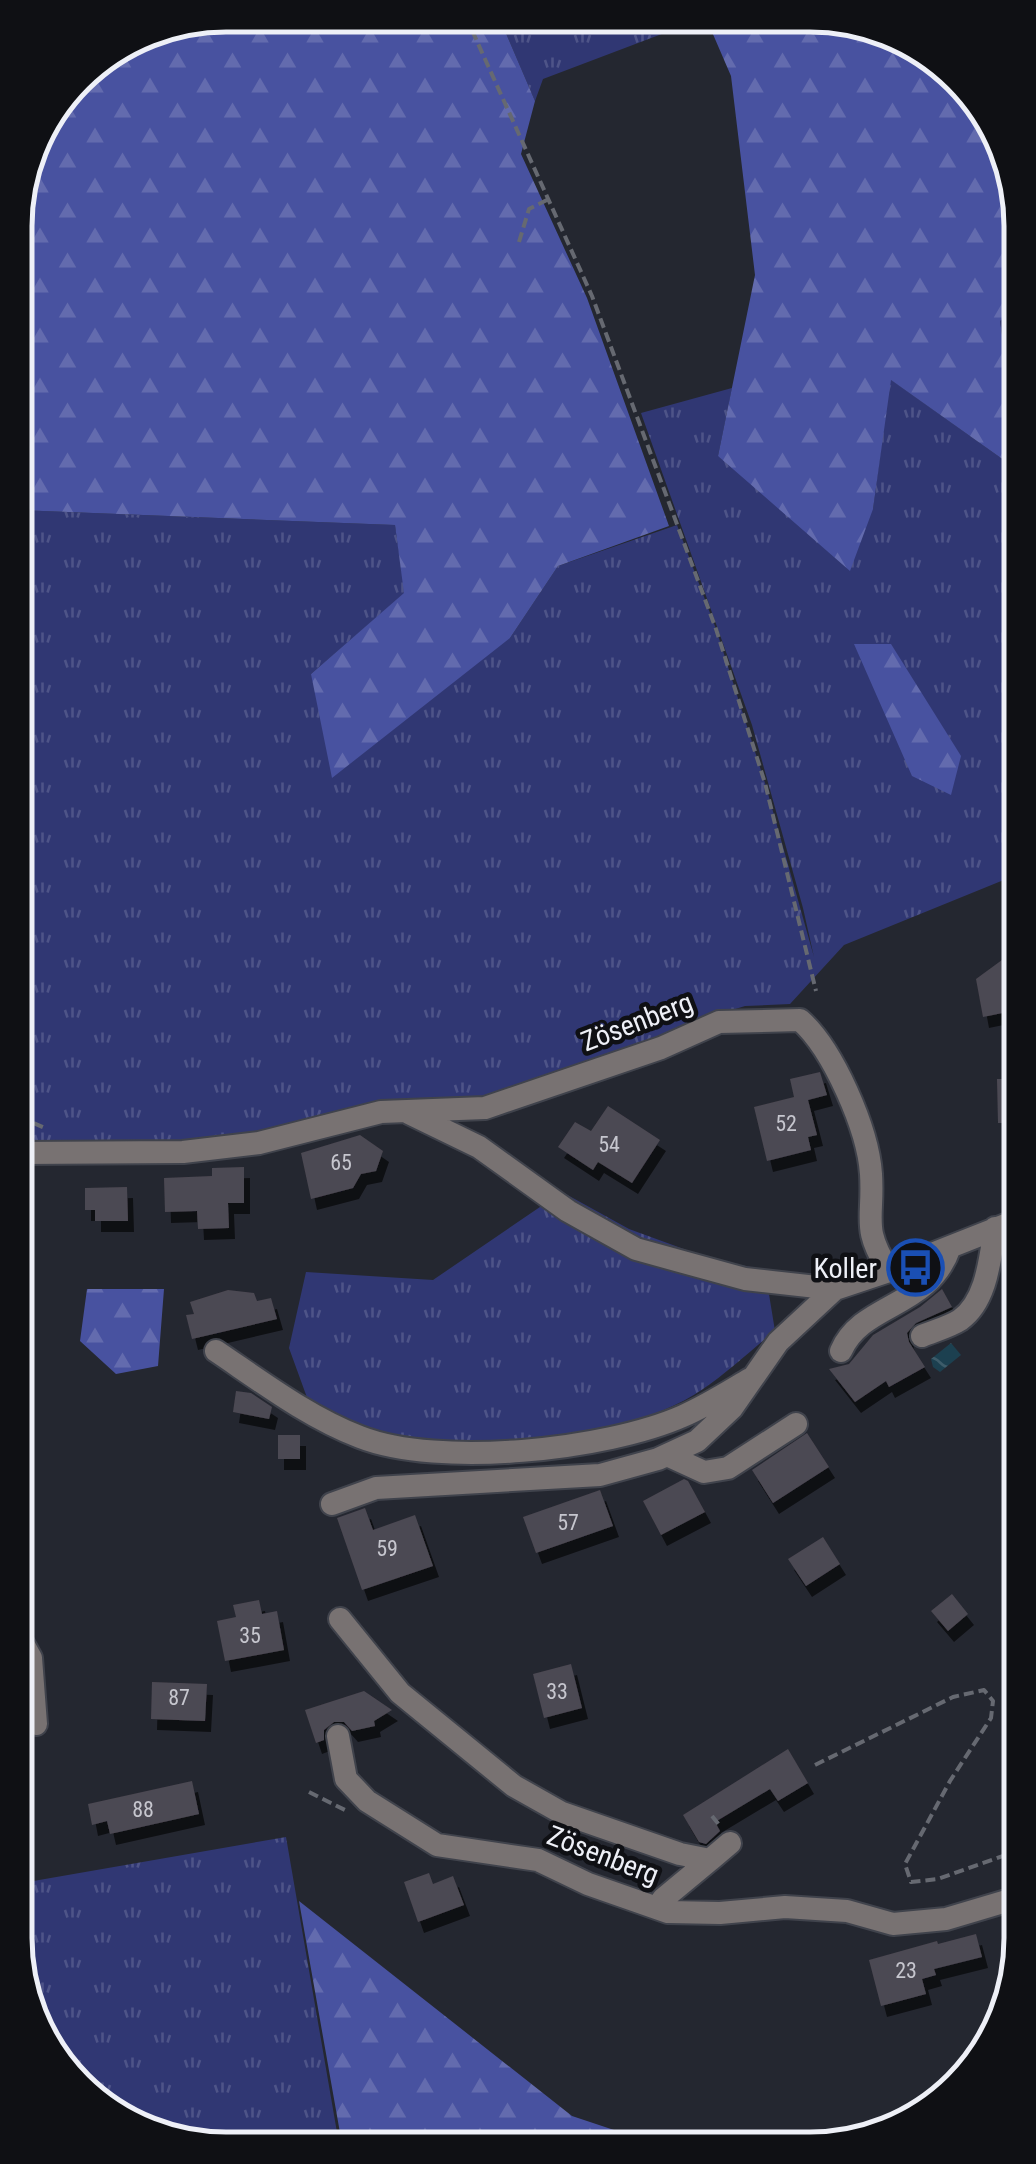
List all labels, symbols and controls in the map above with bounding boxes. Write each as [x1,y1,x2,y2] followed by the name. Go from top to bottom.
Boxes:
[577,986,697,1058] street label: Zösenberg
[775,1111,797,1136] house number: 52
[598,1132,620,1157] house number: 54
[330,1150,352,1175] house number: 65
[886,1238,946,1298] bus stop icon: Koller
[814,1252,877,1285] place label: Koller
[557,1510,579,1535] house number: 57
[376,1536,398,1561] house number: 59
[239,1623,261,1648] house number: 35
[546,1679,568,1704] house number: 33
[168,1685,190,1710] house number: 87
[132,1797,154,1822] house number: 88
[543,1819,663,1891] street label: Zösenberg
[895,1958,917,1983] house number: 23

